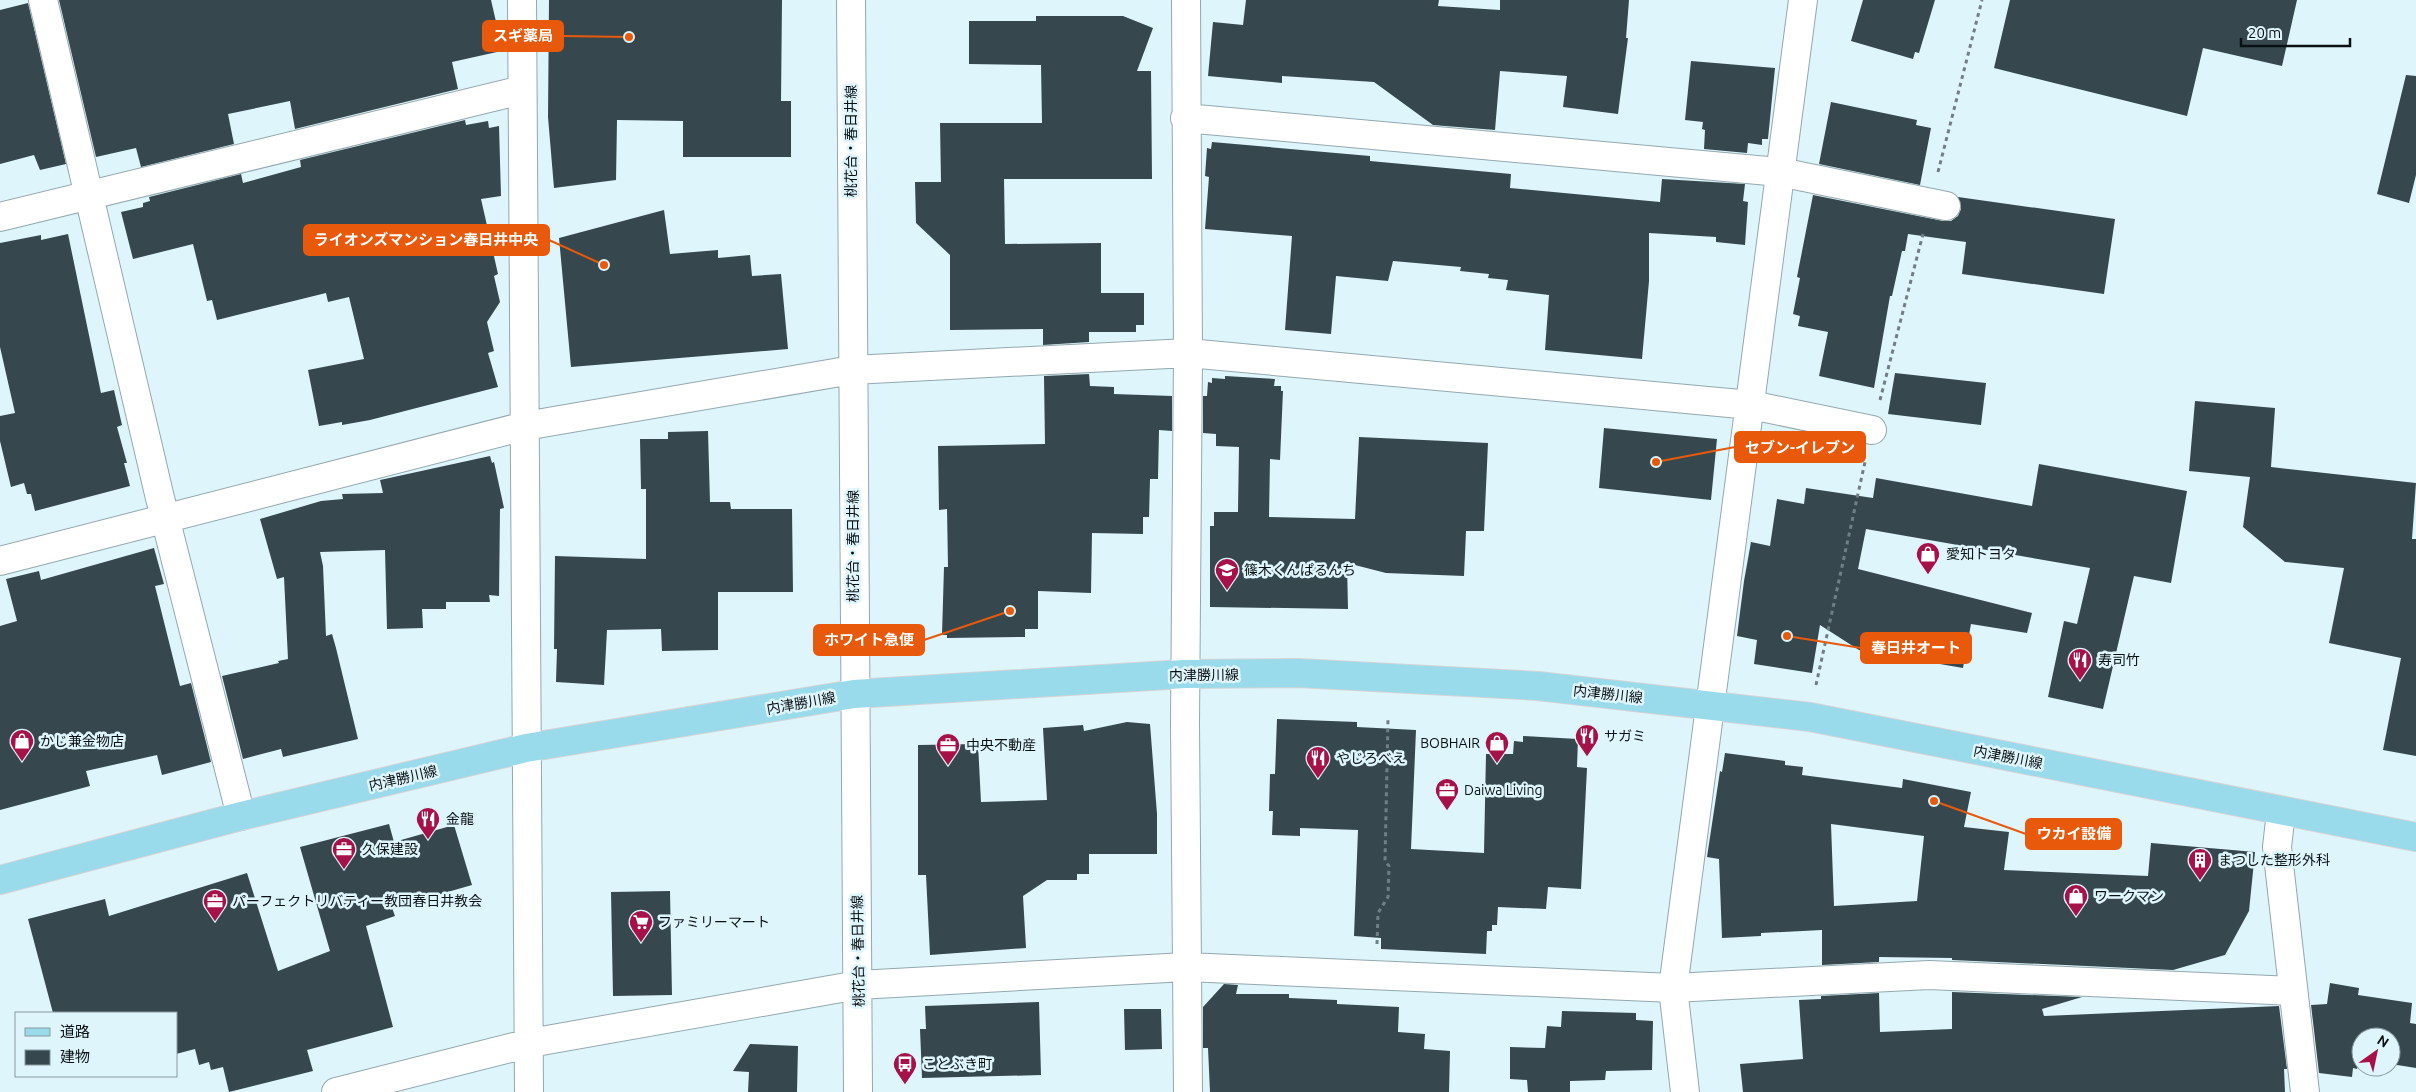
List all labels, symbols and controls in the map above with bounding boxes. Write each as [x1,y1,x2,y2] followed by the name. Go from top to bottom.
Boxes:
[2241,15,2350,47] scale bar
[483,21,563,51] callout: スギ薬局
[2248,24,2281,41] text: 20 m
[493,27,553,44] text: スギ薬局
[843,85,859,197] street label: 桃花台・春日井線
[304,225,549,255] callout: ライオンズマンション春日井中央
[314,231,538,248] text: ライオンズマンション春日井中央
[1735,432,1865,462] callout: セブン-イレブン
[1745,439,1855,456] text: セブン-イレブン
[845,490,861,602] street label: 桃花台・春日井線
[1915,541,1941,575] shop icon: 愛知トヨタ
[1946,546,2016,562] place label: 愛知トヨタ
[1214,557,1240,591] school or university icon: 篠木くんぱるんち
[1244,562,1356,578] place label: 篠木くんぱるんち
[814,625,924,655] callout: ホワイト急便
[824,631,914,648] text: ホワイト急便
[1861,633,1971,663] callout: 春日井オート
[1871,639,1961,656] text: 春日井オート
[2067,647,2093,681] restaurant icon: 寿司竹
[2098,652,2140,668] place label: 寿司竹
[1169,666,1239,684] street label: 内津勝川線
[1572,682,1644,706] street label: 内津勝川線
[765,689,837,717] street label: 内津勝川線
[1574,723,1600,757] restaurant icon: サガミ
[9,728,35,762] shop icon: かじ兼金物店
[1604,728,1646,744] place label: サガミ
[1484,730,1510,764] shop icon: BOBHAIR
[935,732,961,766] office icon: 中央不動産
[40,733,124,749] place label: かじ兼金物店
[1420,735,1480,751] place label: BOBHAIR
[966,737,1036,753] place label: 中央不動産
[1972,742,2044,772] street label: 内津勝川線
[1305,745,1331,779] restaurant icon: やじろべえ
[1336,750,1406,766] place label: やじろべえ
[367,762,439,794] street label: 内津勝川線
[1434,777,1460,811] office icon: Daiwa Living
[1464,782,1543,798] place label: Daiwa Living
[415,806,441,840] restaurant icon: 金龍
[446,811,474,827] place label: 金龍
[2026,819,2121,849] callout: ウカイ設備
[2036,825,2112,842] text: ウカイ設備
[331,836,357,870] office icon: 久保建設
[362,841,418,857] place label: 久保建設
[2187,847,2213,881] building icon: まつした整形外科
[2218,852,2330,868] place label: まつした整形外科
[2063,883,2089,917] shop icon: ワークマン
[202,888,228,922] office icon: パーフェクトリバティー教団春日井教会
[2094,888,2164,904] place label: ワークマン
[232,893,482,909] place label: パーフェクトリバティー教団春日井教会
[849,895,867,1007] street label: 桃花台・春日井線
[628,909,654,943] supermarket icon: ファミリーマート
[658,914,770,930] place label: ファミリーマート
[15,1012,178,1077] legend
[60,1023,90,1040] text: 道路
[2351,1027,2401,1077] north arrow
[2374,1032,2392,1051] text: N
[60,1048,90,1065] text: 建物
[892,1051,918,1085] bus stop icon: ことぶき町
[922,1056,992,1072] place label: ことぶき町

